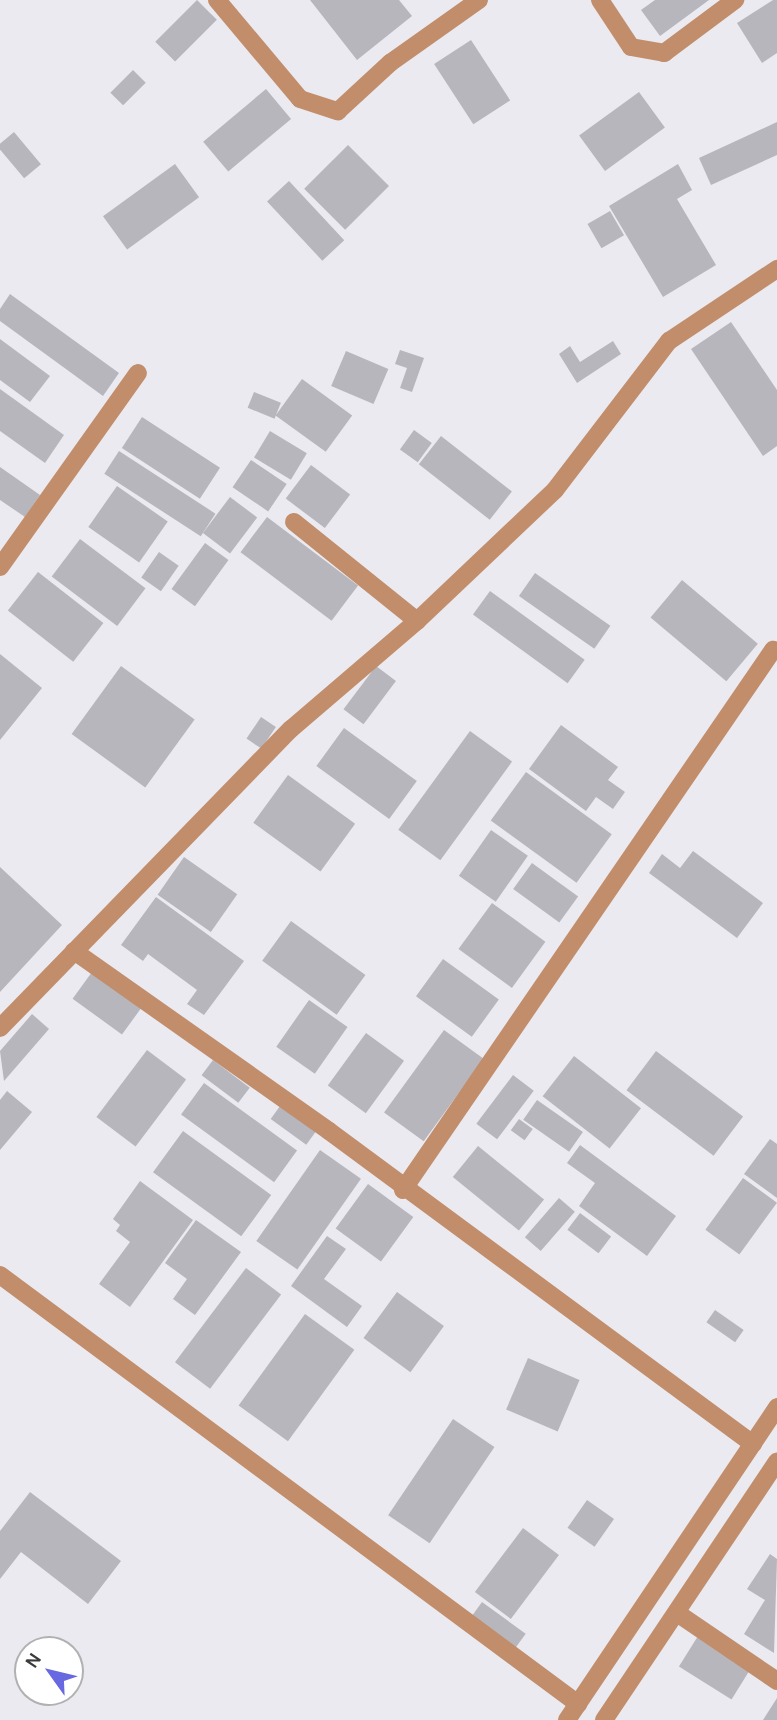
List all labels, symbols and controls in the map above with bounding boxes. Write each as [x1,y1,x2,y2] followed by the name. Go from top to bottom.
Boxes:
[14,1636,84,1706] north arrow
[20,1649,46,1672] text: N

